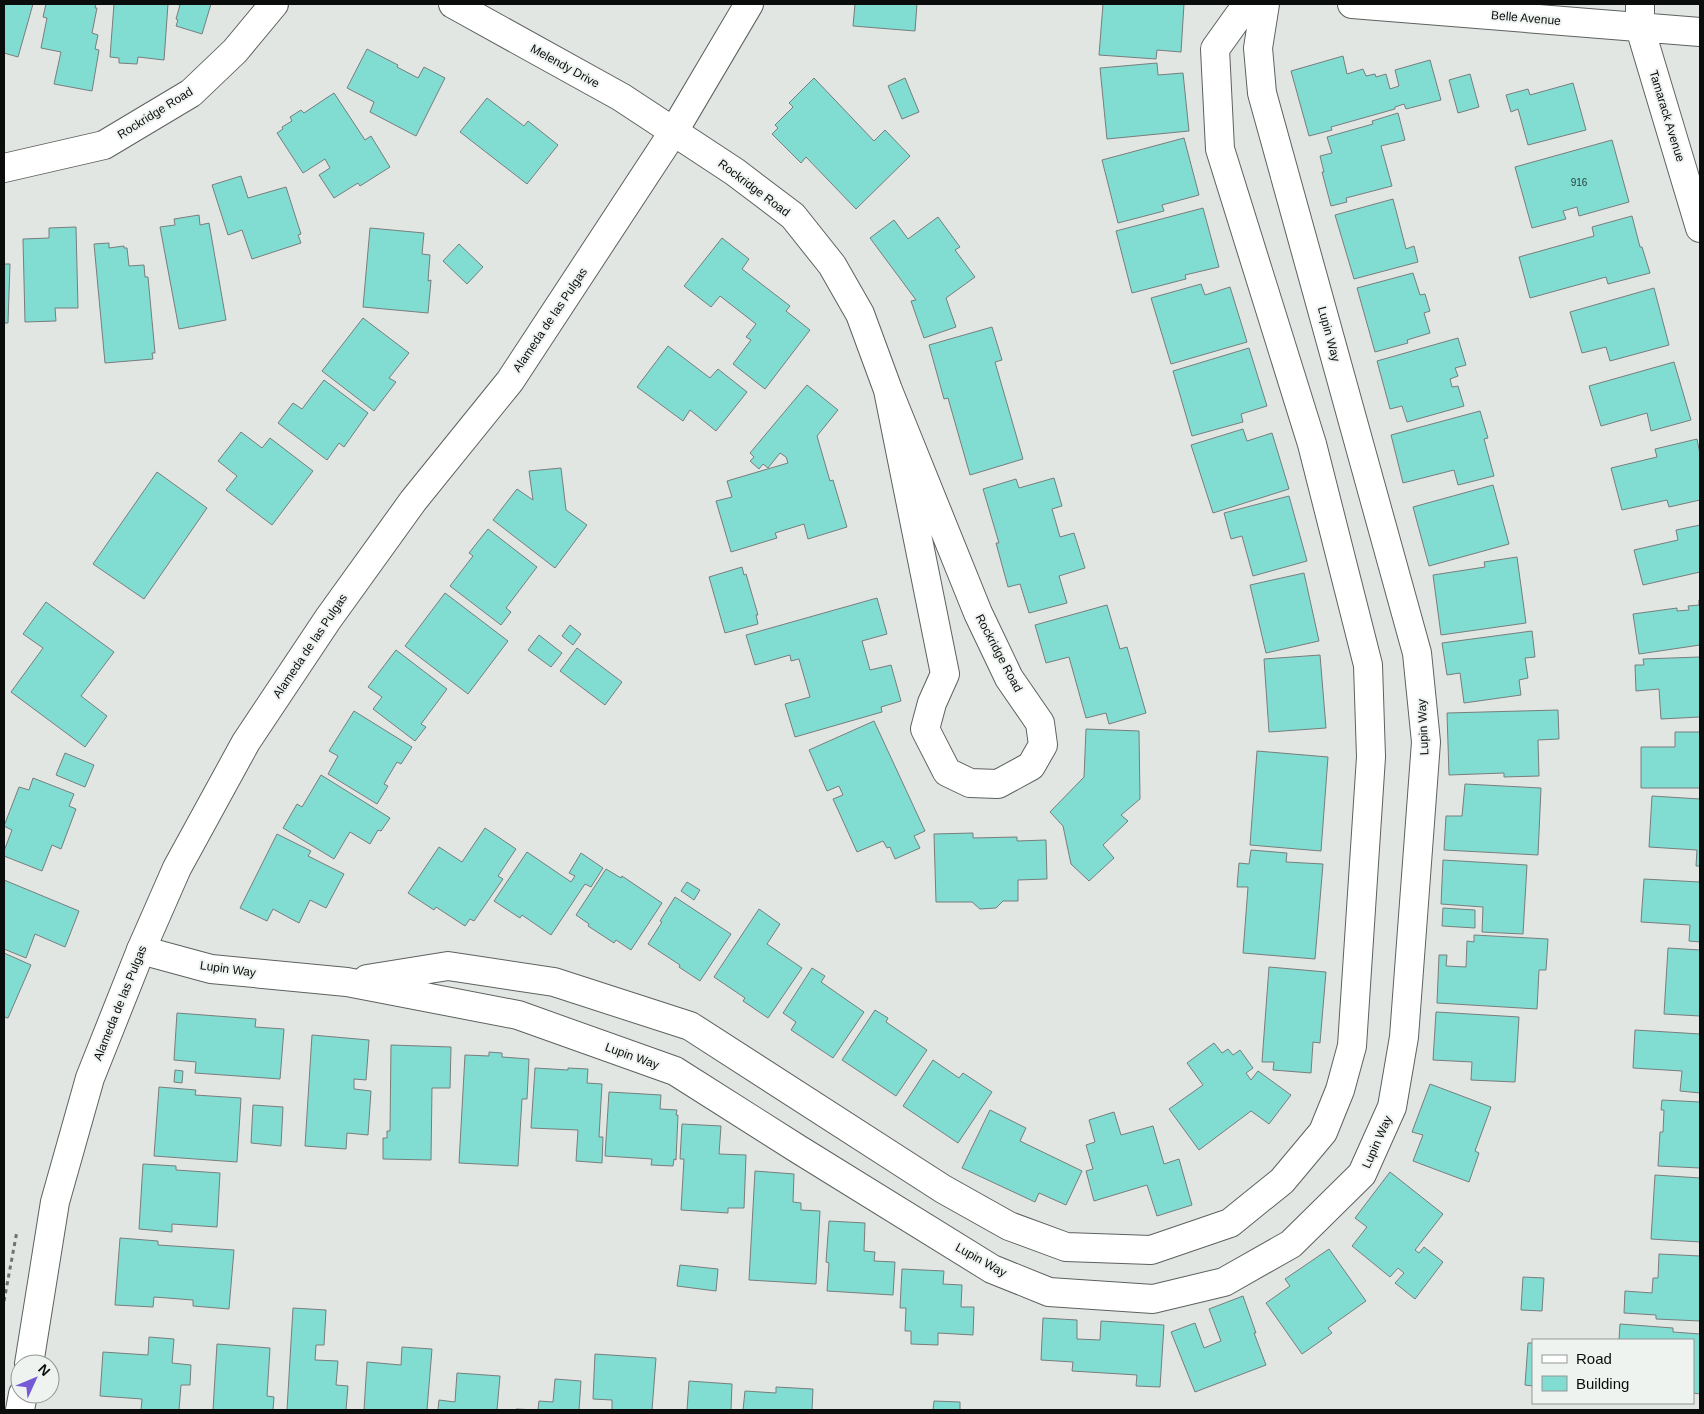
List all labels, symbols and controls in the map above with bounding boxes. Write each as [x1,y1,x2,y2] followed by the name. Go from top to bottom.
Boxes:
[1491,8,1562,28] street label: Belle Avenue
[528,41,602,91] street label: Melendy Drive
[1646,68,1688,164] street label: Tamarack Avenue
[115,84,195,142] street label: Rockridge Road
[715,157,793,219] street label: Rockridge Road
[1571,177,1588,188] house number: 916
[510,265,590,375] street label: Alameda de las Pulgas
[1315,305,1343,363] street label: Lupin Way
[270,591,350,701] street label: Alameda de las Pulgas
[973,612,1025,694] street label: Rockridge Road
[1415,699,1431,755] street label: Lupin Way
[91,943,149,1063] street label: Alameda de las Pulgas
[199,958,257,980] street label: Lupin Way
[603,1040,661,1072] street label: Lupin Way
[1359,1113,1395,1171] street label: Lupin Way
[953,1240,1009,1280] street label: Lupin Way
[1532,1339,1694,1404] legend
[1576,1350,1612,1367] text: Road
[10,1354,60,1404] north arrow
[35,1361,54,1379] text: N
[1576,1375,1629,1392] text: Building

